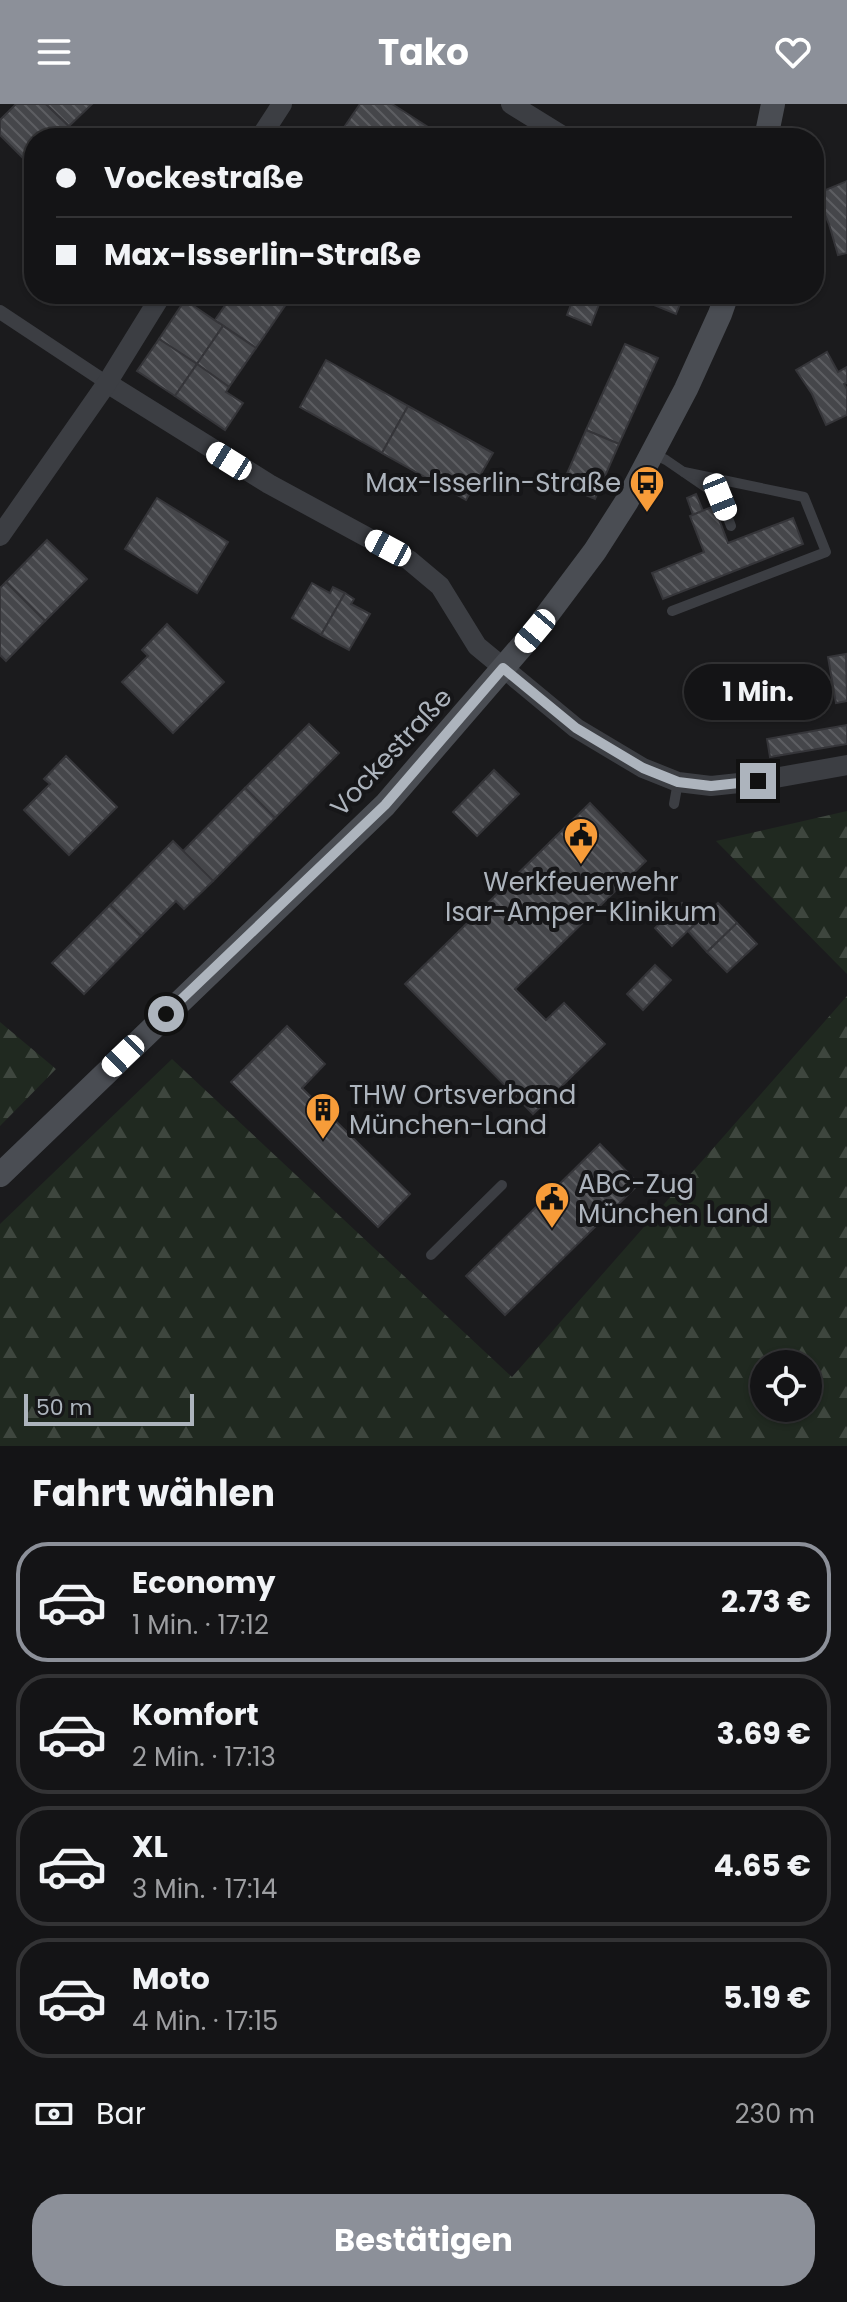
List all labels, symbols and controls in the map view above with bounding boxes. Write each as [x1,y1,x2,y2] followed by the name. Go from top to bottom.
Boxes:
[378,27,469,78] text: Tako
[32,30,76,74] icon: menu
[771,30,815,74] icon: heart
[104,156,304,199] text: Vockestraße
[104,233,421,276] text: Max-Isserlin-Straße
[202,438,256,484] car
[628,464,666,514] bus stop icon: Max-Isserlin-Straße
[365,465,621,501] place label: Max-Isserlin-Straße
[700,470,740,524] car
[361,526,415,570] car
[510,605,560,657] car
[684,665,832,721] callout: 1 Min.
[722,674,794,710] text: 1 Min.
[322,680,460,824] street label: Vockestraße
[740,763,776,799] route end
[562,816,600,866] public building icon: Werkfeuerwehr Isar-Amper-Klinikum
[445,864,717,930] place label: Werkfeuerwehr Isar-Amper-Klinikum
[148,996,184,1032] route start
[97,1031,149,1081] car
[349,1077,576,1143] place label: THW Ortsverband München-Land
[304,1091,342,1141] building icon: THW Ortsverband München-Land
[578,1166,769,1232] place label: ABC-Zug München Land
[533,1180,571,1230] public building icon: ABC-Zug München Land
[750,1350,822,1422] map controls
[750,1350,822,1422] button: locate
[24,1390,194,1426] scale bar
[36,1392,92,1423] text: 50 m
[32,1468,275,1519] text: Fahrt wählen
[132,1561,276,1604] text: Economy
[36,1566,108,1638] icon: car
[721,1580,811,1623] text: 2.73 €
[132,1607,269,1643] text: 1 Min. · 17:12
[132,1693,259,1736] text: Komfort
[36,1698,108,1770] icon: car
[717,1712,811,1755] text: 3.69 €
[132,1739,276,1775] text: 2 Min. · 17:13
[132,1825,168,1868] text: XL
[36,1830,108,1902] icon: car
[713,1844,811,1887] text: 4.65 €
[132,1871,277,1907] text: 3 Min. · 17:14
[132,1957,210,2000] text: Moto
[36,1962,108,2034] icon: car
[723,1976,811,2019] text: 5.19 €
[132,2003,278,2039] text: 4 Min. · 17:15
[32,2092,76,2136] icon: cash
[96,2092,146,2135] text: Bar
[735,2096,815,2132] text: 230 m
[32,2194,815,2286] button: Bestätigen

